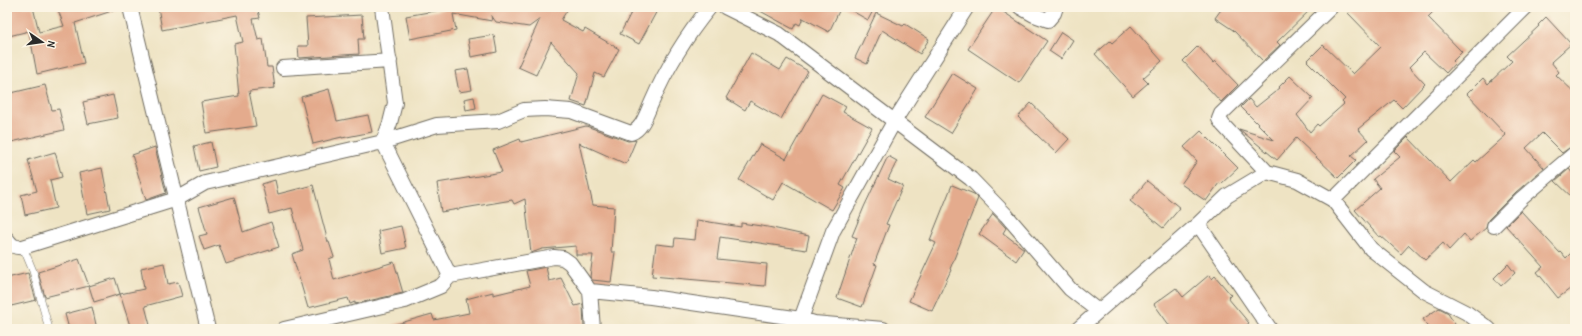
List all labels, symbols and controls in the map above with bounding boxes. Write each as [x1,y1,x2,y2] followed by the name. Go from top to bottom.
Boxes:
[22,22,62,62] north arrow
[44,40,59,49] text: N

